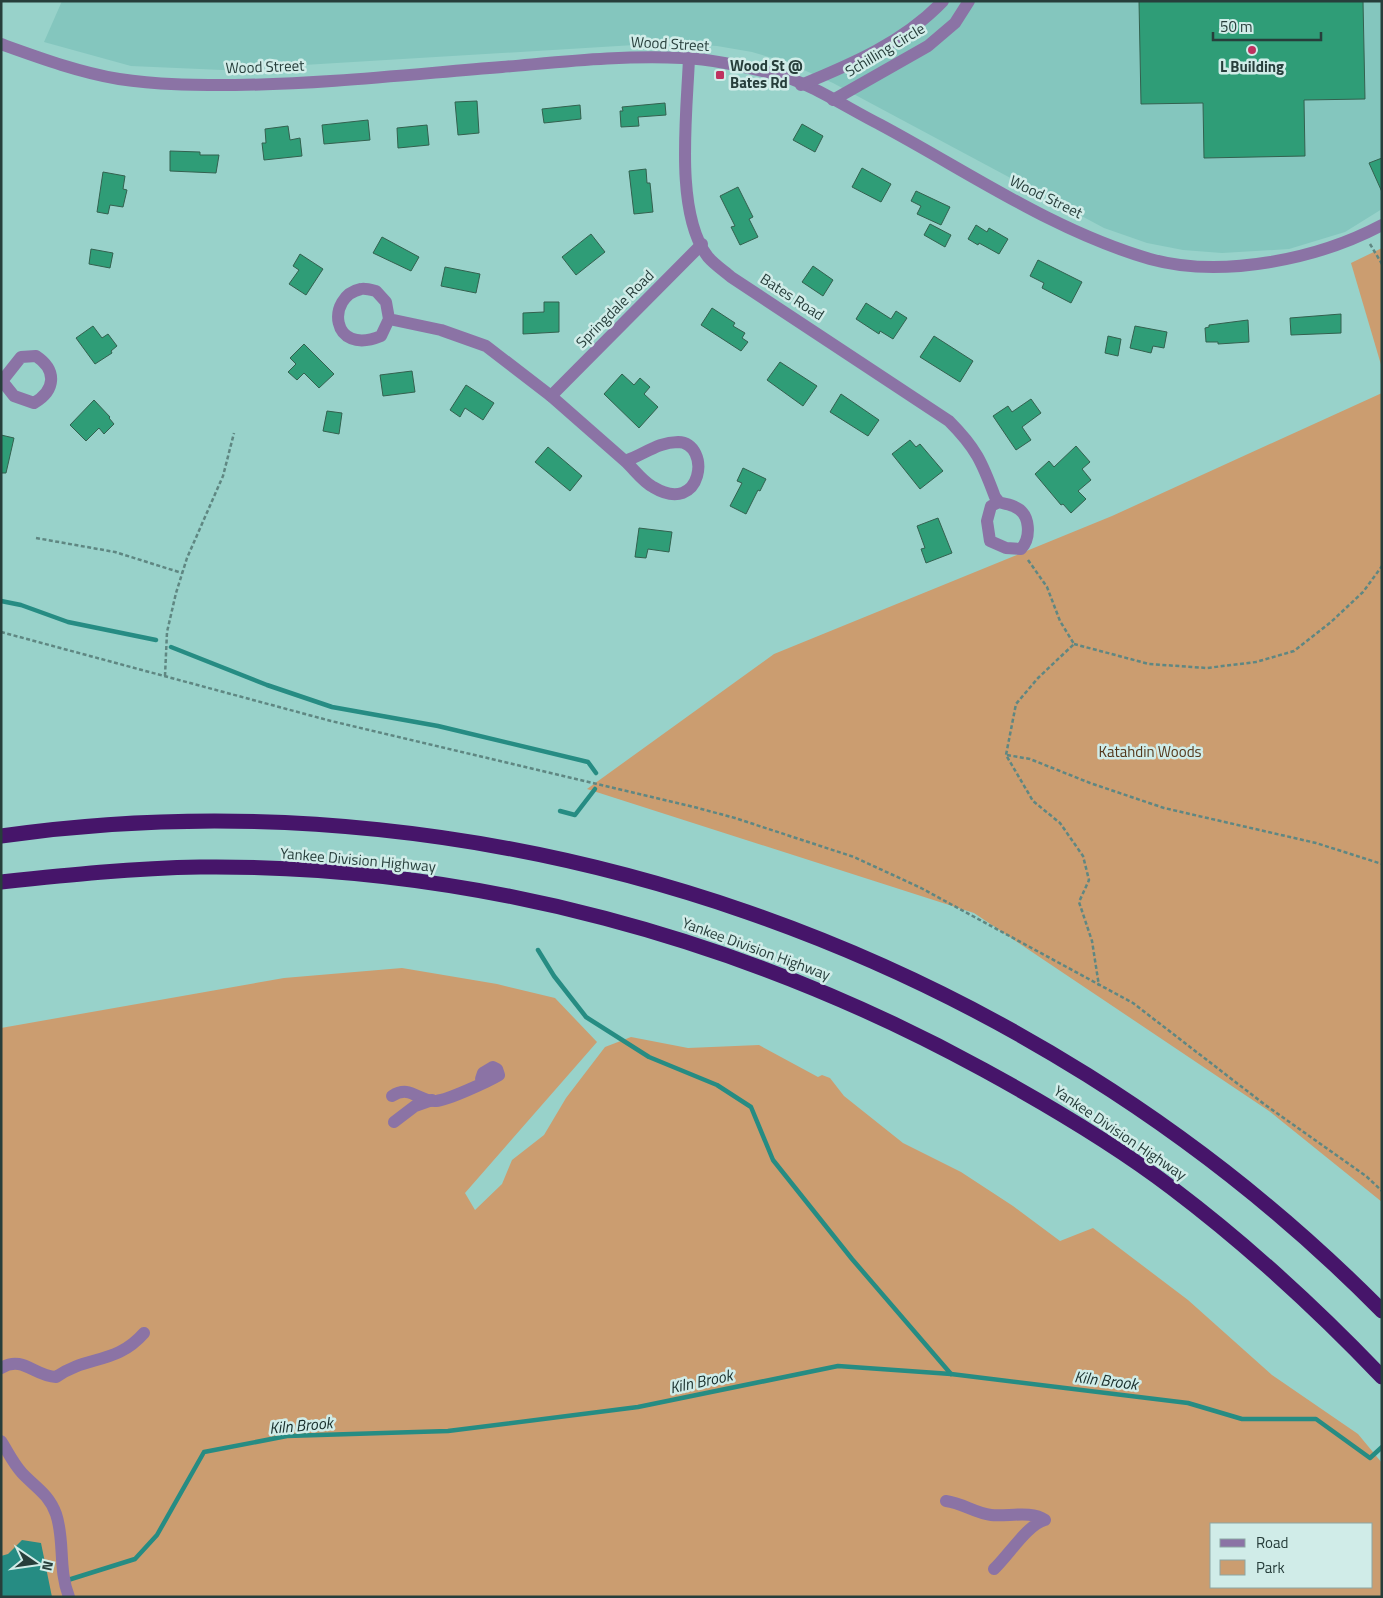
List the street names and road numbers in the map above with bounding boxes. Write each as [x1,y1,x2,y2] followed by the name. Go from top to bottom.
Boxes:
[841,17,929,82] street label: Schilling Circle
[630,30,711,57] street label: Wood Street
[225,54,305,79] street label: Wood Street
[1006,169,1087,224] street label: Wood Street
[570,264,659,353] street label: Springdale Road
[756,267,829,326] street label: Bates Road
[279,841,437,878] street label: Yankee Division Highway
[679,911,834,986] street label: Yankee Division Highway
[1049,1079,1191,1186] street label: Yankee Division Highway

